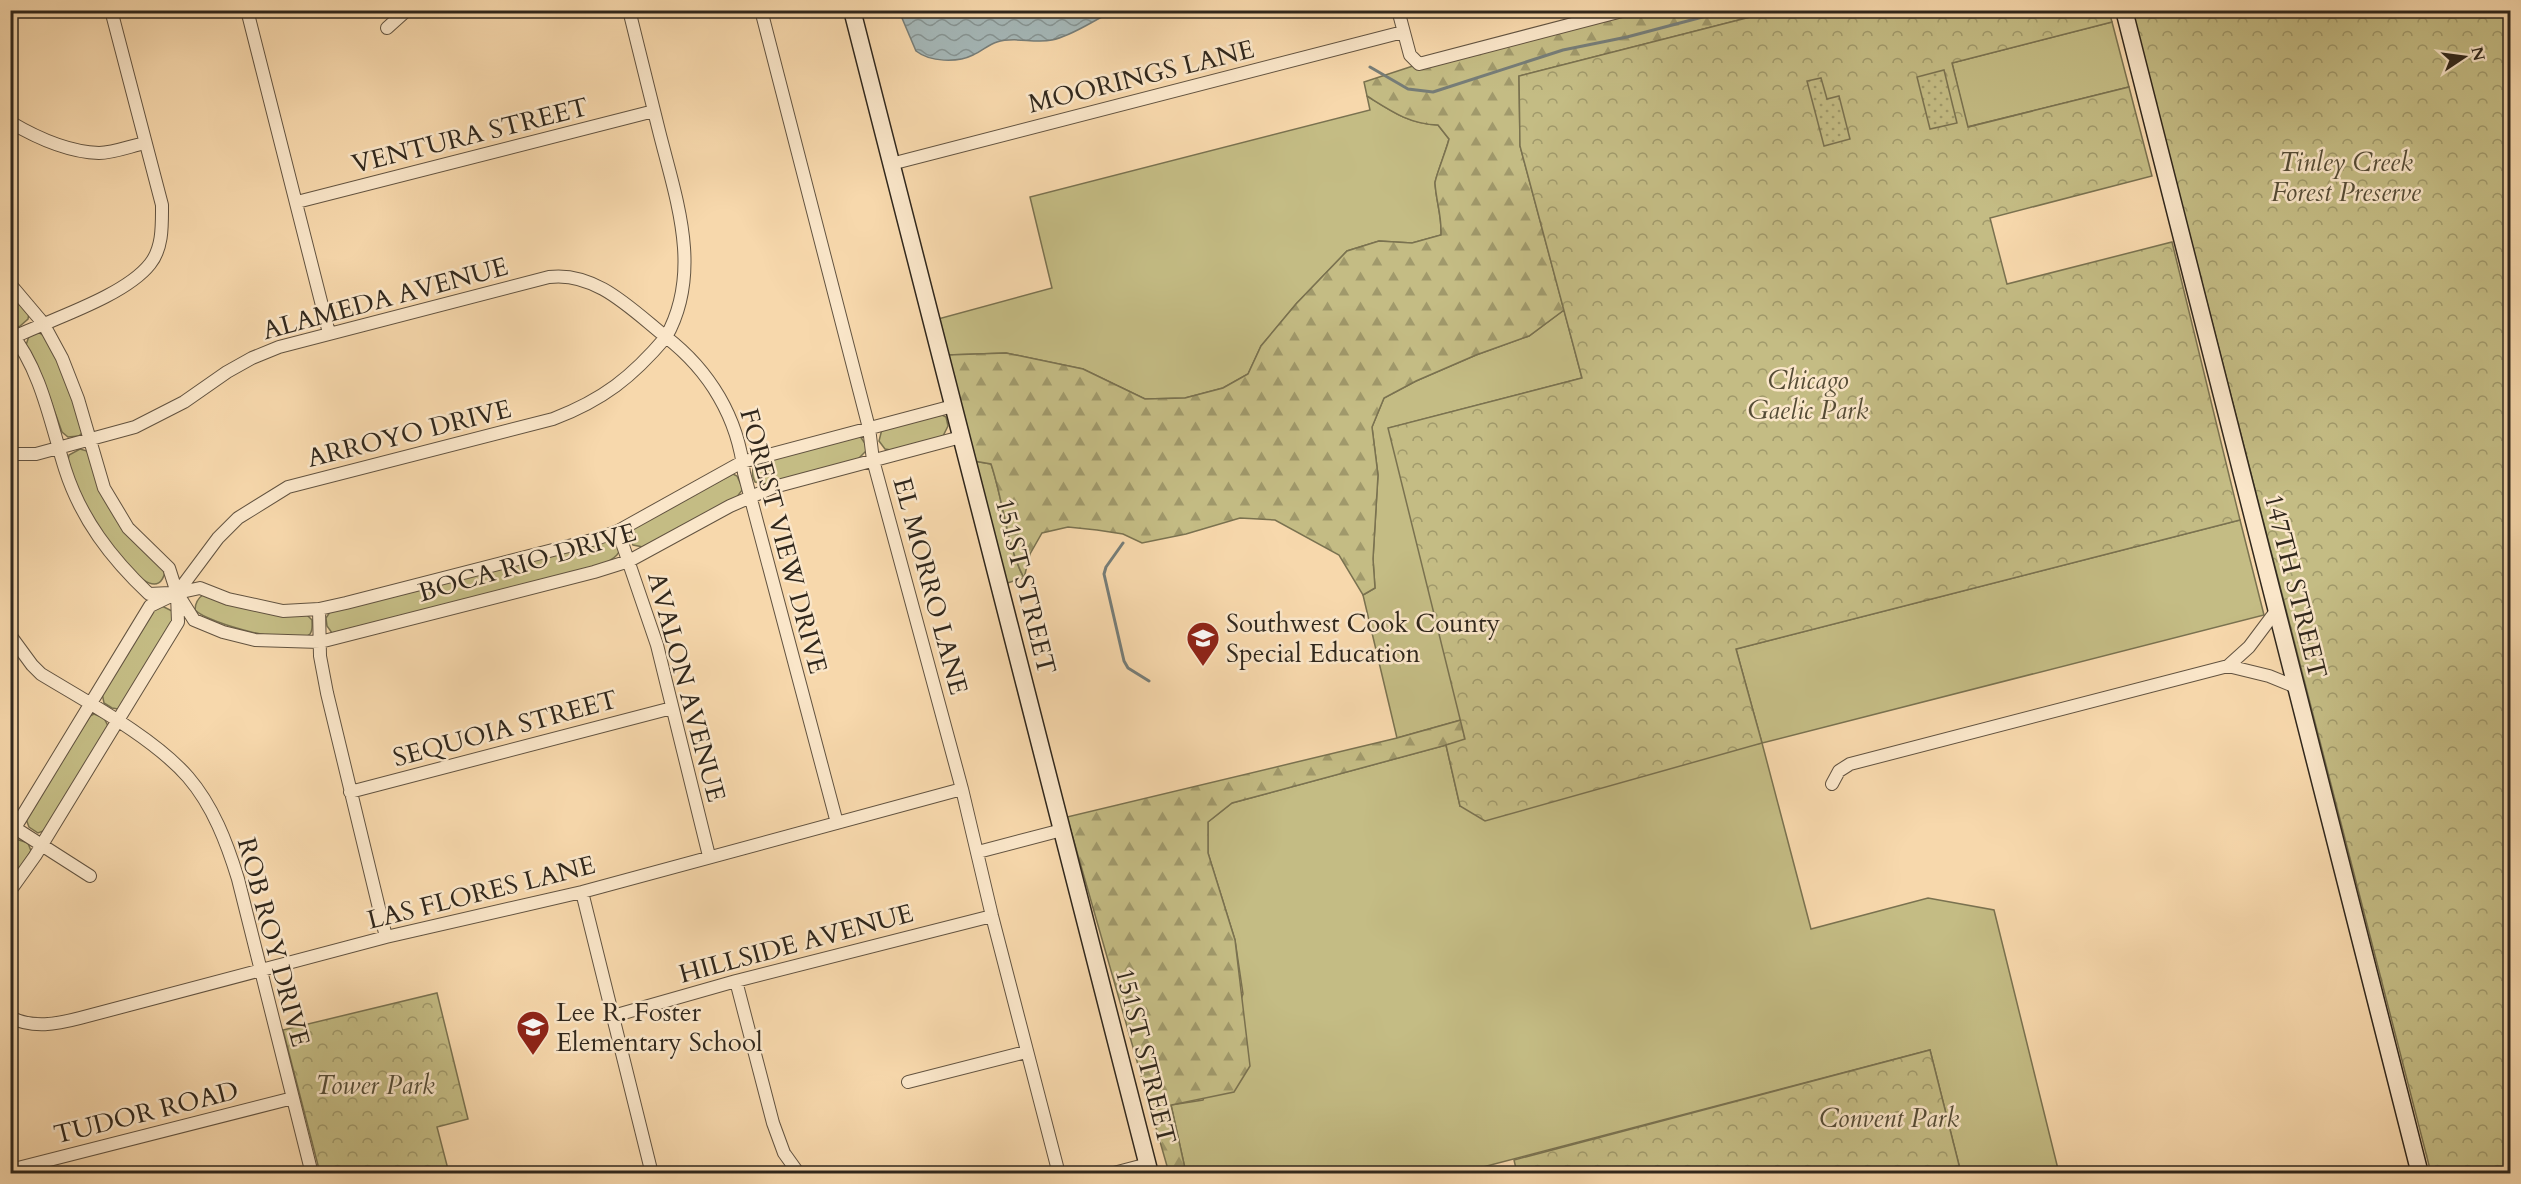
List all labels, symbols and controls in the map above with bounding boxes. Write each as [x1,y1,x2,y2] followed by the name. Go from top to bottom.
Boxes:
[2434,27,2494,87] north arrow
[1025,31,1258,121] street label: MOORINGS LANE
[2465,45,2490,63] text: N
[348,89,592,182] street label: VENTURA STREET
[2271,145,2422,210] park label: Tinley Creek Forest Preserve
[258,249,512,348] street label: ALAMEDA AVENUE
[1748,363,1869,428] park label: Chicago Gaelic Park
[303,391,515,476] street label: ARROYO DRIVE
[731,405,836,678] street label: FOREST VIEW DRIVE
[885,474,976,699] street label: EL MORRO LANE
[2256,490,2335,682] street label: 147TH STREET
[987,494,1064,678] street label: 151ST STREET
[414,515,640,610] street label: BOCA RIO DRIVE
[639,568,734,806] street label: AVALON AVENUE
[1226,606,1500,671] place label: Southwest Cook County Special Education
[1185,620,1221,667] school or university icon: Southwest Cook County Special Education
[389,682,621,775] street label: SEQUOIA STREET
[229,834,318,1051] street label: ROB ROY DRIVE
[363,847,599,938] street label: LAS FLORES LANE
[675,895,917,992] street label: HILLSIDE AVENUE
[1107,964,1184,1148] street label: 151ST STREET
[556,995,763,1060] place label: Lee R. Foster Elementary School
[515,1009,551,1056] school or university icon: Lee R. Foster Elementary School
[315,1068,435,1103] park label: Tower Park
[50,1073,242,1152] street label: TUDOR ROAD
[1819,1101,1959,1136] park label: Convent Park

